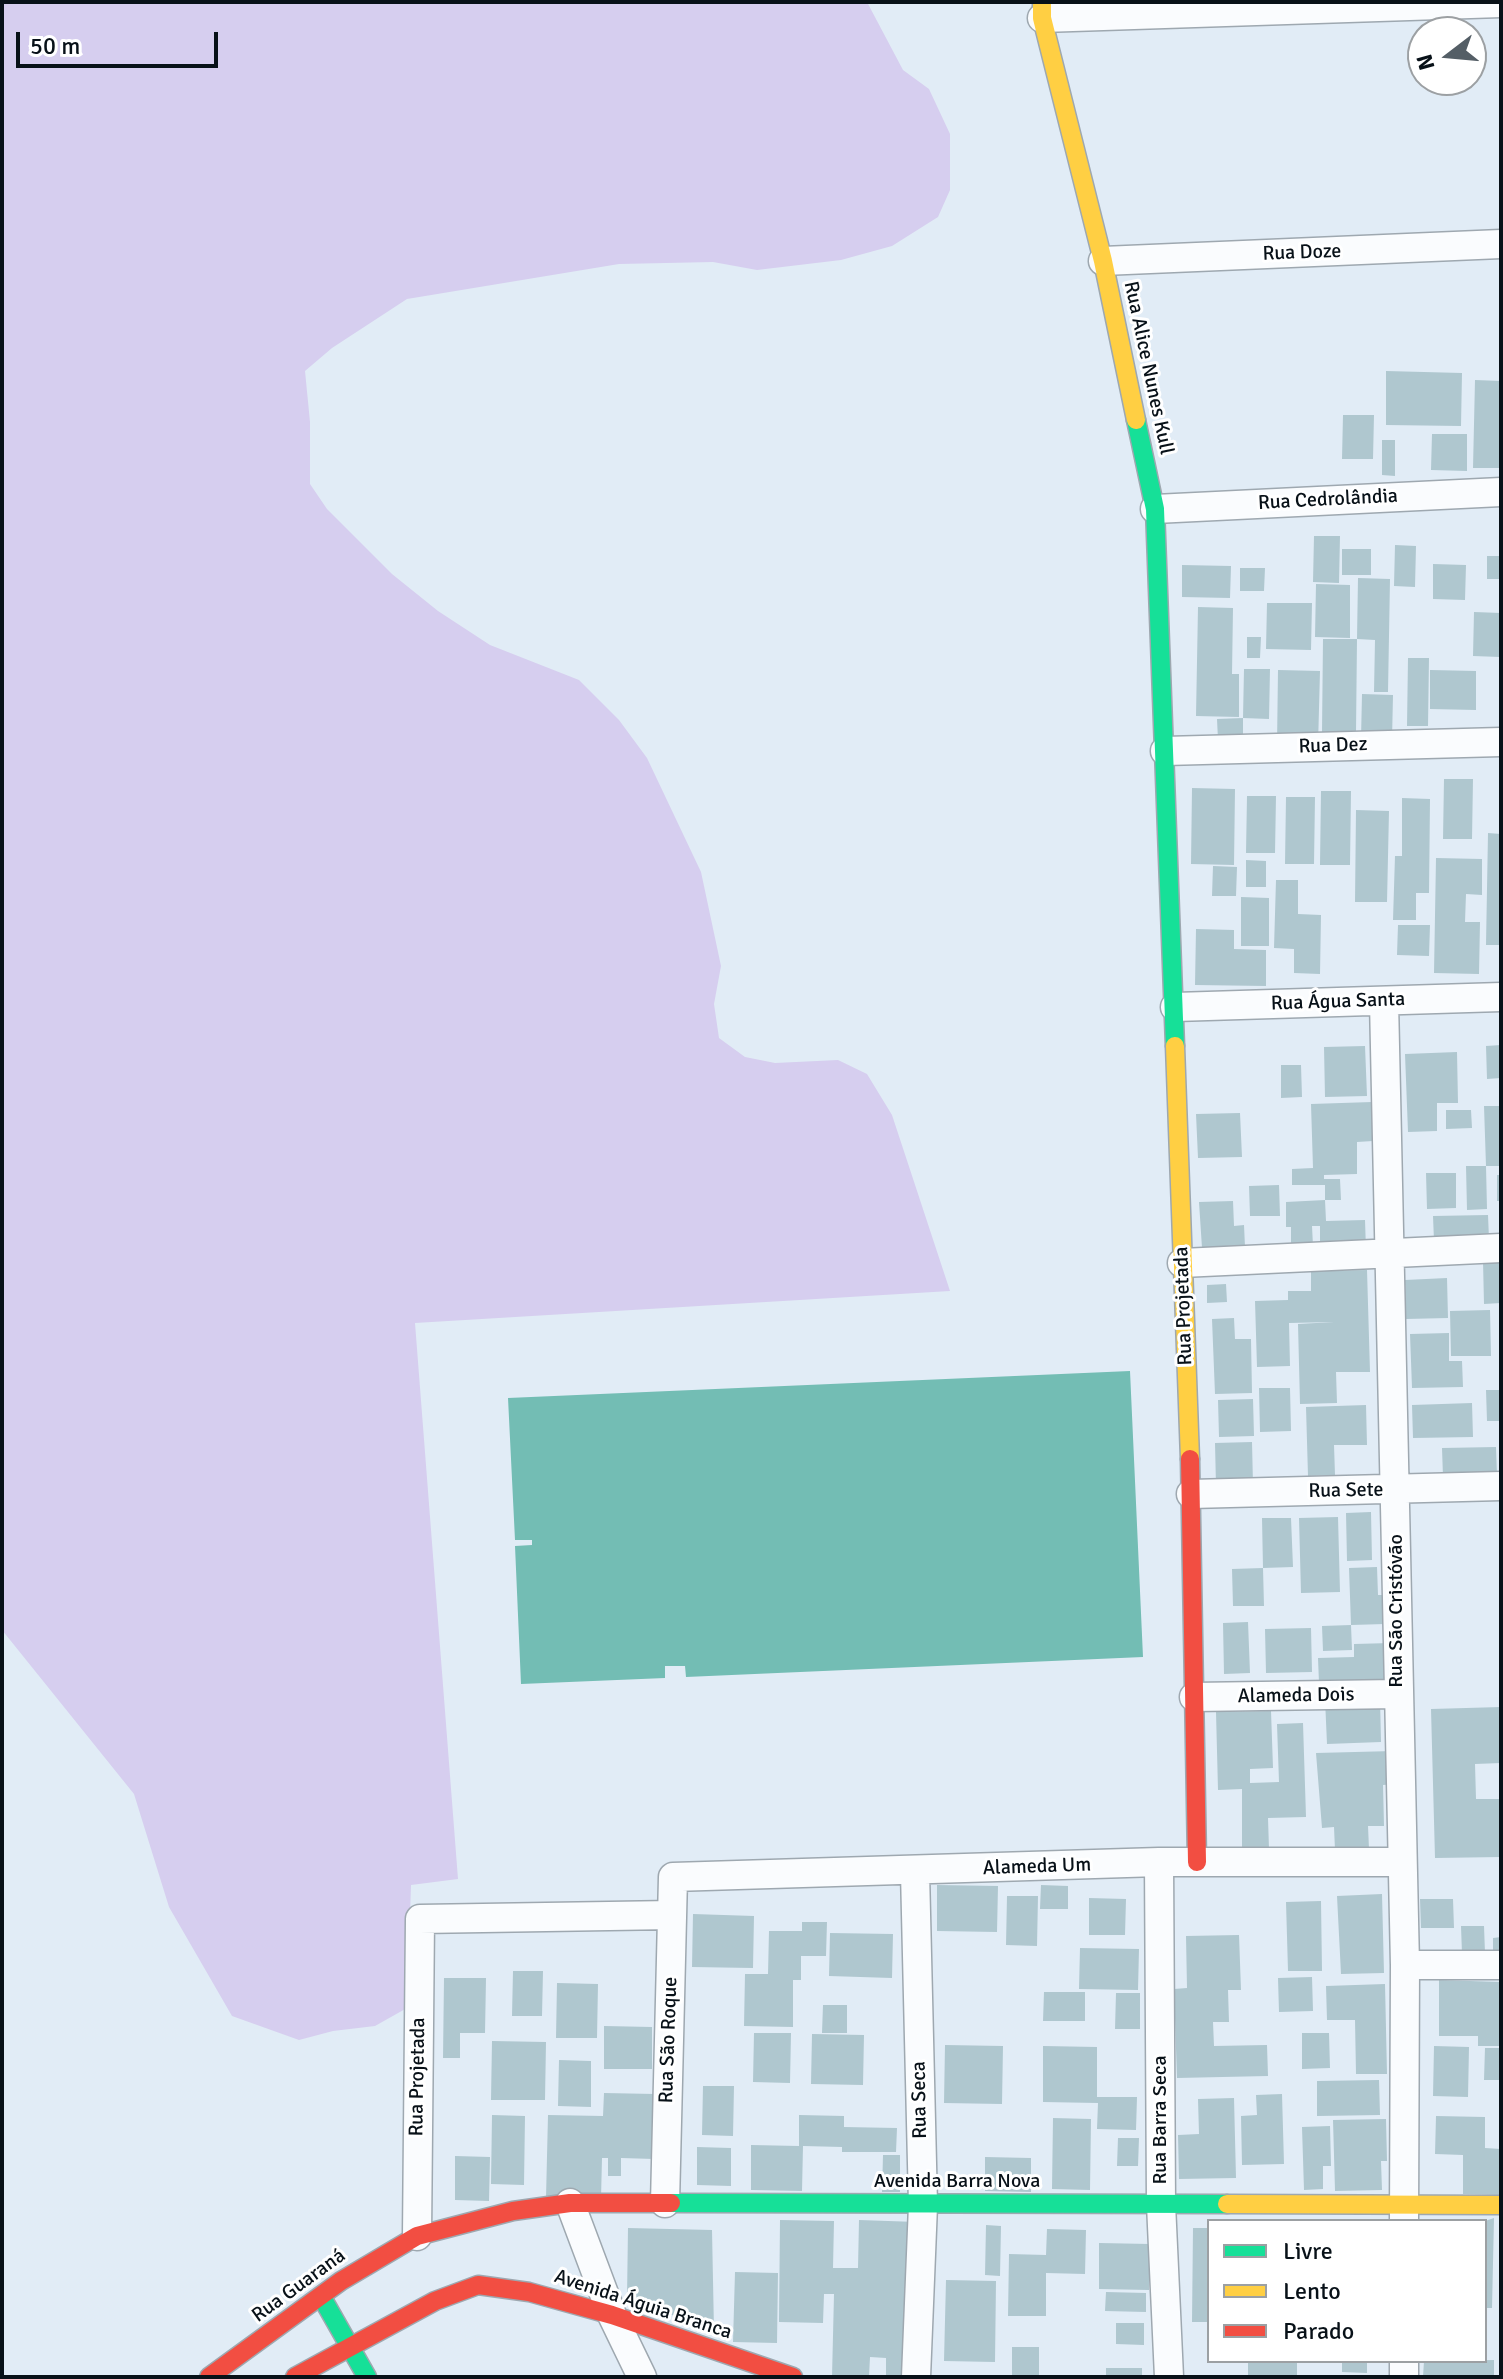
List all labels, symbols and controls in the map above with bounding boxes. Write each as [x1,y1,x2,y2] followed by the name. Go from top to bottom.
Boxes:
[20,16,222,66] scale bar
[1407,16,1487,96] north arrow
[30,31,80,61] text: 50 m
[1410,51,1440,73] text: N
[1262,240,1342,266] street label: Rua Doze
[1118,279,1178,457] street label: Rua Alice Nunes Kull
[1257,484,1399,516] street label: Rua Cedrolândia
[1298,733,1368,759] street label: Rua Dez
[1270,988,1406,1016] street label: Rua Água Santa
[1170,1246,1198,1366] street label: Rua Projetada
[1308,1478,1384,1504] street label: Rua Sete
[1385,1534,1409,1688] street label: Rua São Cristóvão
[1237,1683,1355,1709] street label: Alameda Dois
[982,1853,1092,1881] street label: Alameda Um
[655,1976,683,2104] street label: Rua São Roque
[405,2017,431,2137] street label: Rua Projetada
[1149,2055,1173,2185] street label: Rua Barra Seca
[907,2061,933,2139] street label: Rua Seca
[874,2170,1040,2194] street label: Avenida Barra Nova
[1207,2219,1487,2363] legend
[1283,2236,1333,2266] text: Livre
[248,2244,350,2328] street label: Rua Guaraná
[551,2265,735,2345] street label: Avenida Águia Branca
[1283,2276,1341,2306] text: Lento
[1283,2316,1354,2346] text: Parado

